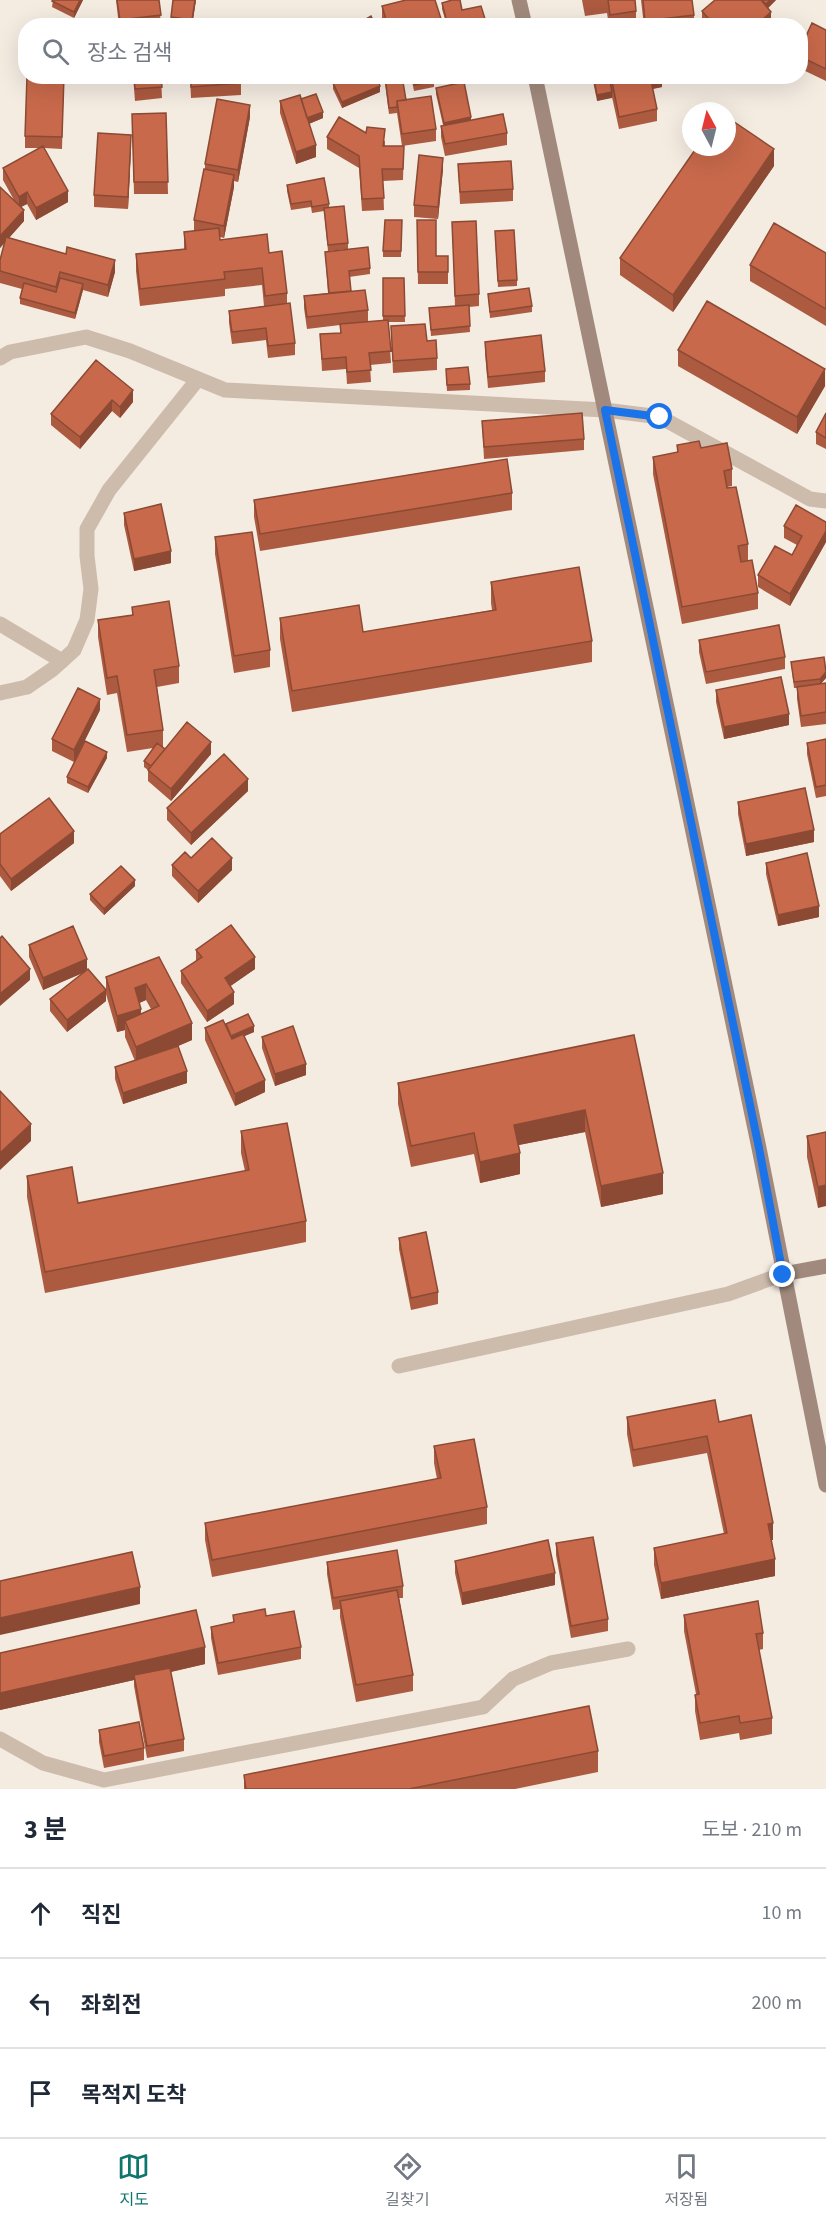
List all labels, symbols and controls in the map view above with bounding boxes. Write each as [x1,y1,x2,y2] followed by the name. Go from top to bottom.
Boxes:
[18,18,808,84] search box
[39,35,72,68] icon: search
[87,37,172,69] text: 장소 검색
[682,102,736,156] north arrow
[646,403,672,429] route start
[769,1261,795,1287] route end
[24,1811,67,1848] text: 3 분
[702,1816,802,1844] text: 도보 · 210 m
[24,1897,57,1930] icon: ahead
[81,1899,121,1931] text: 직진
[762,1899,802,1927] text: 10 m
[24,1987,57,2020] icon: left
[81,1989,142,2021] text: 좌회전
[752,1989,802,2017] text: 200 m
[24,2077,57,2110] icon: arrive
[81,2079,187,2111] text: 목적지 도착
[117,2150,150,2211] tab: 지도
[385,2150,429,2211] tab: 길찾기
[664,2150,709,2211] tab: 저장됨

